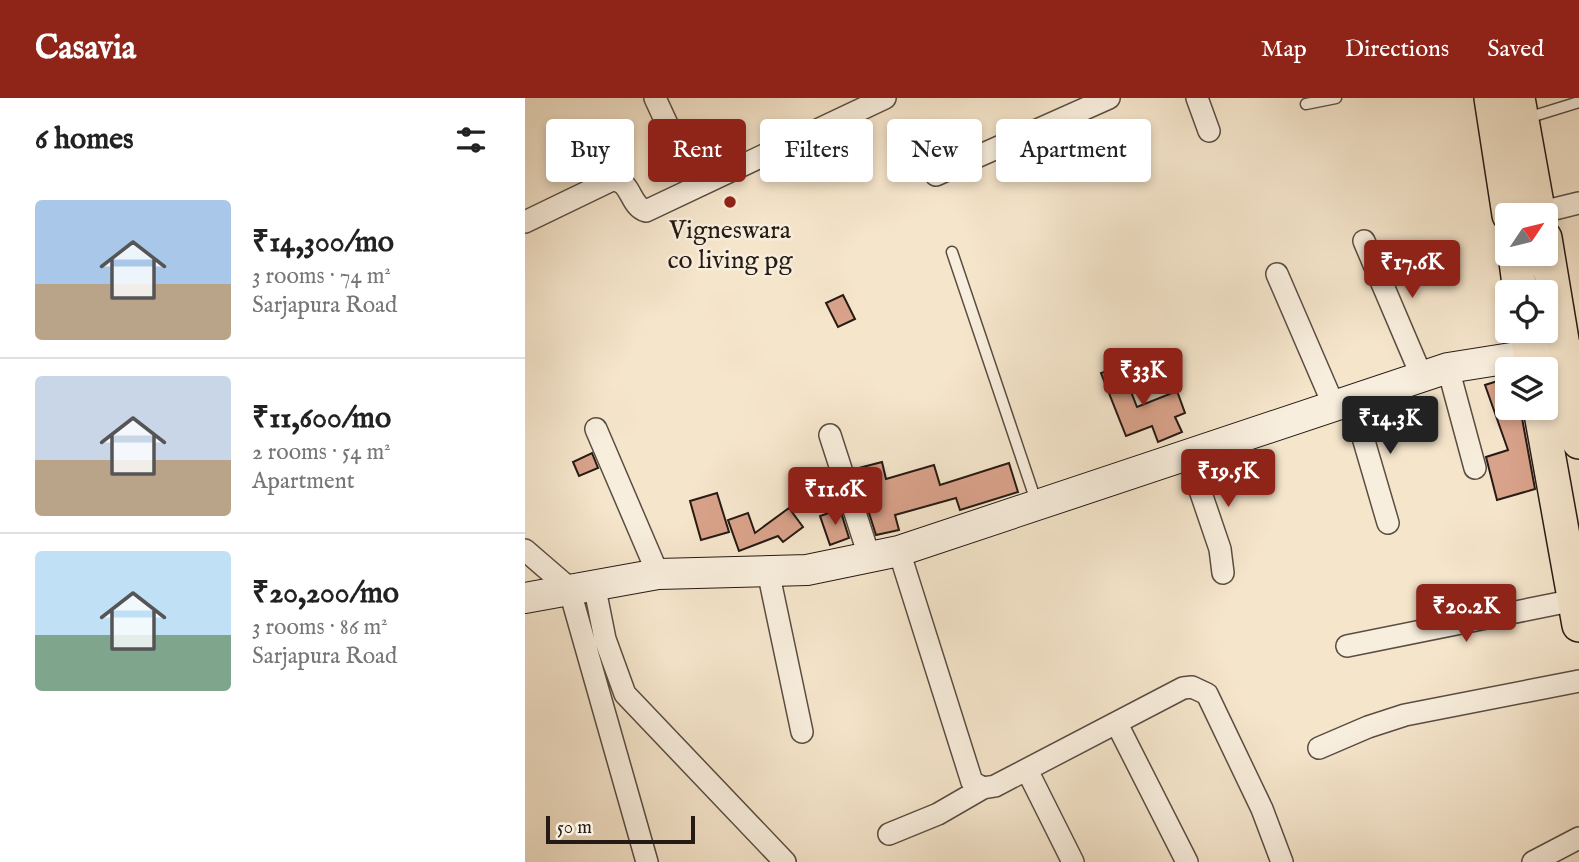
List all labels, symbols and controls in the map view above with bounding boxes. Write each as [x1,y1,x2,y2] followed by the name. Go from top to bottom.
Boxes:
[35,28,136,70] text: Casavia
[1261,34,1307,65] text: Map
[1345,34,1449,65] text: Directions
[1487,34,1544,65] text: Saved
[546,119,634,182] chip: Buy
[648,119,746,182] chip: Rent
[760,119,873,182] chip: Filters
[887,119,982,182] chip: New
[996,119,1151,182] chip: Apartment
[35,121,134,159] text: 6 homes
[452,121,490,159] icon: filters
[722,194,738,210] marker: Vigneswara co living pg
[1495,203,1557,266] north arrow
[1495,203,1558,420] map controls
[667,214,793,277] place label: Vigneswara co living pg
[252,224,394,262] text: ₹14,300/mo
[91,228,175,312] icon: home
[1355,240,1469,300] pin: ₹17.6K
[1380,248,1444,277] text: ₹17.6K
[252,262,391,291] text: 3 rooms · 74 m²
[1495,280,1558,343] button: locate
[252,291,397,320] text: Sarjapura Road
[1102,348,1184,408] pin: ₹33K
[1120,356,1166,385] text: ₹33K
[1495,357,1558,420] button: layers
[1333,396,1447,456] pin: ₹14.3K
[252,400,391,438] text: ₹11,600/mo
[91,404,175,488] icon: home
[1358,404,1422,433] text: ₹14.3K
[252,438,391,467] text: 2 rooms · 54 m²
[1171,450,1285,509] pin: ₹19.5K
[1197,457,1259,486] text: ₹19.5K
[252,467,355,496] text: Apartment
[778,468,892,527] pin: ₹11.6K
[804,475,866,504] text: ₹11.6K
[252,575,399,613] text: ₹20,200/mo
[91,579,175,663] icon: home
[1409,584,1523,644] pin: ₹20.2K
[1432,592,1500,621] text: ₹20.2K
[252,613,388,642] text: 3 rooms · 86 m²
[252,642,397,671] text: Sarjapura Road
[546,813,695,845] scale bar
[557,816,592,840] text: 50 m

